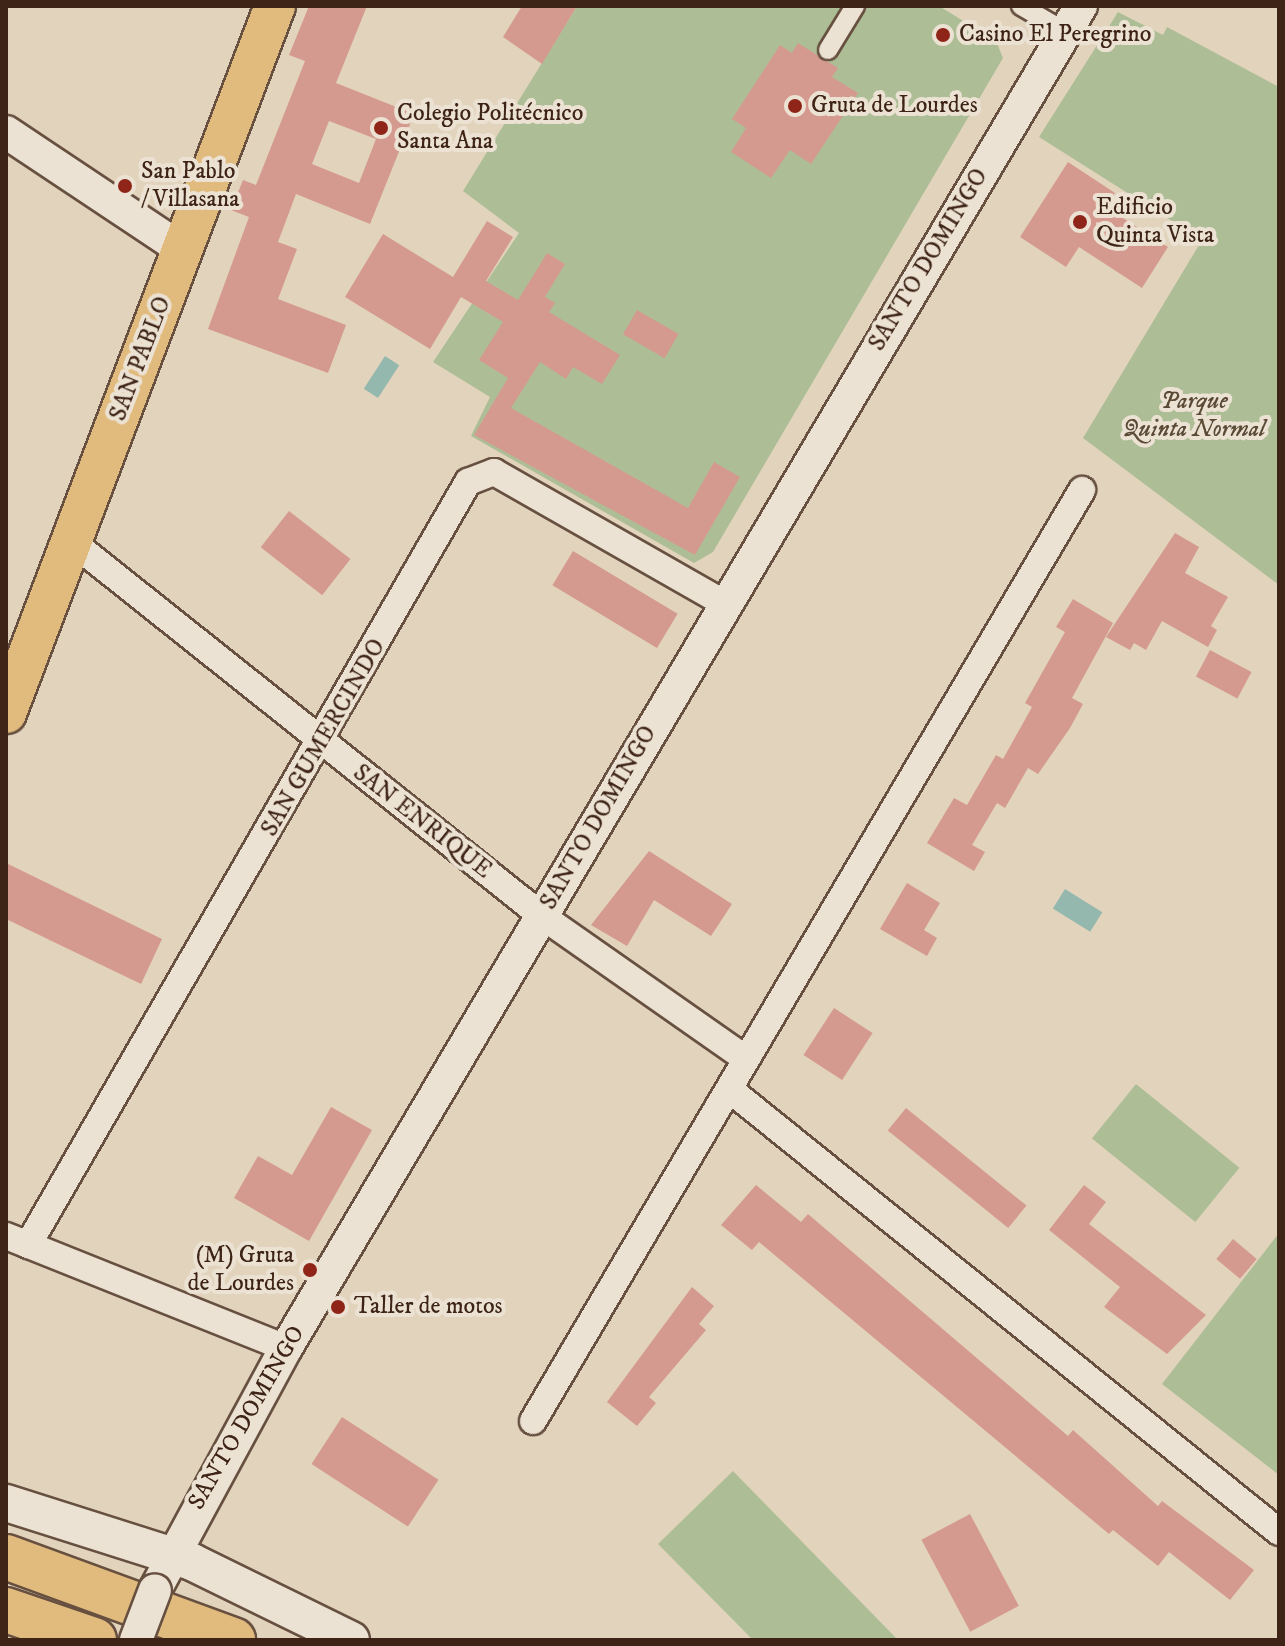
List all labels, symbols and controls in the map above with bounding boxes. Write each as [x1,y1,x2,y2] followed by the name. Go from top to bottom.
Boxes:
[959,21,1151,49] place label: Casino El Peregrino
[934,26,952,44] marker: Casino El Peregrino
[811,92,978,120] place label: Gruta de Lourdes
[786,97,804,115] marker: Gruta de Lourdes
[397,100,583,156] place label: Colegio Politécnico Santa Ana
[372,119,390,137] marker: Colegio Politécnico Santa Ana
[141,158,239,214] place label: San Pablo / Villasana
[863,164,995,356] street label: SANTO DOMINGO
[116,177,134,195] marker: San Pablo / Villasana
[1096,194,1214,250] place label: Edificio Quinta Vista
[1071,213,1089,231] marker: Edificio Quinta Vista
[104,293,178,425] street label: SAN PABLO
[1122,388,1266,444] park label: Parque Quinta Normal
[256,634,392,842] street label: SAN GUMERCINDO
[535,721,663,915] street label: SANTO DOMINGO
[347,759,497,885] street label: SAN ENRIQUE
[188,1242,294,1298] place label: (M) Gruta de Lourdes
[301,1261,319,1279] marker: (M) Gruta de Lourdes
[354,1293,503,1321] place label: Taller de motos
[329,1298,347,1316] marker: Taller de motos
[183,1321,311,1515] street label: SANTO DOMINGO

